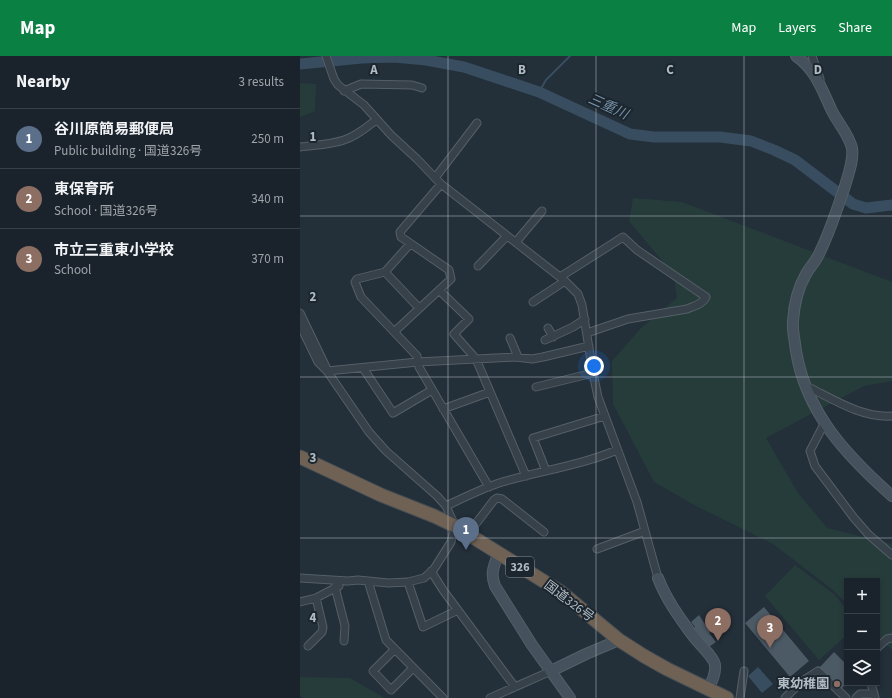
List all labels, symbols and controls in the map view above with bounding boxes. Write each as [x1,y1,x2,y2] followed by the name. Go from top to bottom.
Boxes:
[20,15,55,42] text: Map
[731,18,756,38] text: Map
[778,18,816,38] text: Layers
[838,18,872,38] text: Share
[369,61,378,79] text: A
[518,61,526,79] text: B
[666,61,674,79] text: C
[814,61,822,79] text: D
[16,70,70,94] text: Nearby
[239,73,284,91] text: 3 results
[585,89,633,125] water label: 三重川
[54,119,174,140] text: 谷川原簡易郵便局
[310,128,317,146] text: 1
[26,130,32,148] text: 1
[251,130,284,148] text: 250 m
[54,142,202,160] text: Public building · 国道326号
[54,179,114,200] text: 東保育所
[26,190,32,208] text: 2
[251,190,284,208] text: 340 m
[54,202,158,220] text: School · 国道326号
[54,240,174,261] text: 市立三重東小学校
[26,250,32,268] text: 3
[251,250,284,268] text: 370 m
[54,261,91,279] text: School
[310,288,317,306] text: 2
[584,356,604,376] your location
[310,449,317,467] text: 3
[453,517,479,550] pin: 1
[506,557,534,577] road number: 326
[540,576,598,626] street label: 国道326号
[844,578,880,686] map controls
[844,578,880,614] button: +
[705,608,731,641] pin: 2
[310,609,317,627] text: 4
[844,614,880,650] button: −
[757,615,783,648] pin: 3
[844,650,880,686] button: layers
[777,675,829,693] place label: 東幼稚園
[832,679,842,689] marker: 東幼稚園

